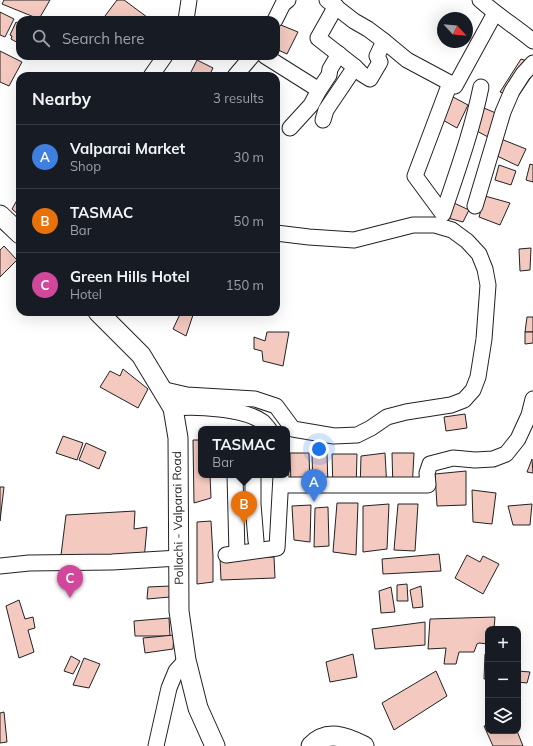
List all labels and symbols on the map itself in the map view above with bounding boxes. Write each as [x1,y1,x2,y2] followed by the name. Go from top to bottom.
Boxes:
[437,12,473,48] north arrow
[309,439,329,459] your location
[169,451,186,585] street label: Pollachi - Valparai Road
[301,469,327,502] pin: A
[231,491,257,524] pin: B
[57,565,83,598] pin: C

